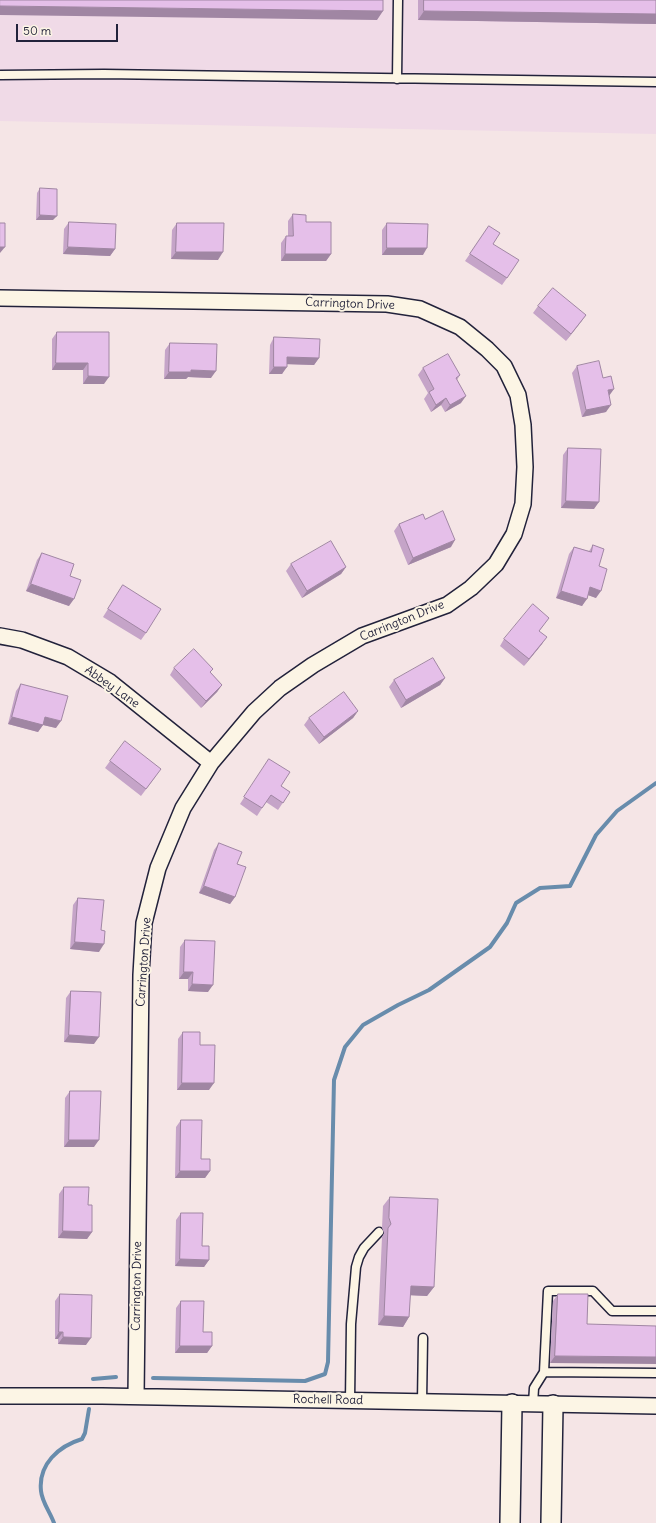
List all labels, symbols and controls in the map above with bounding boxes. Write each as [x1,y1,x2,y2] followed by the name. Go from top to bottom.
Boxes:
[18,16,120,42] scale bar
[23,23,51,38] text: 50 m
[305,295,395,313] street label: Carrington Drive
[358,598,446,644] street label: Carrington Drive
[82,663,142,711] street label: Abbey Lane
[134,917,154,1007] street label: Carrington Drive
[129,1241,145,1331] street label: Carrington Drive
[293,1392,363,1408] street label: Rochell Road

